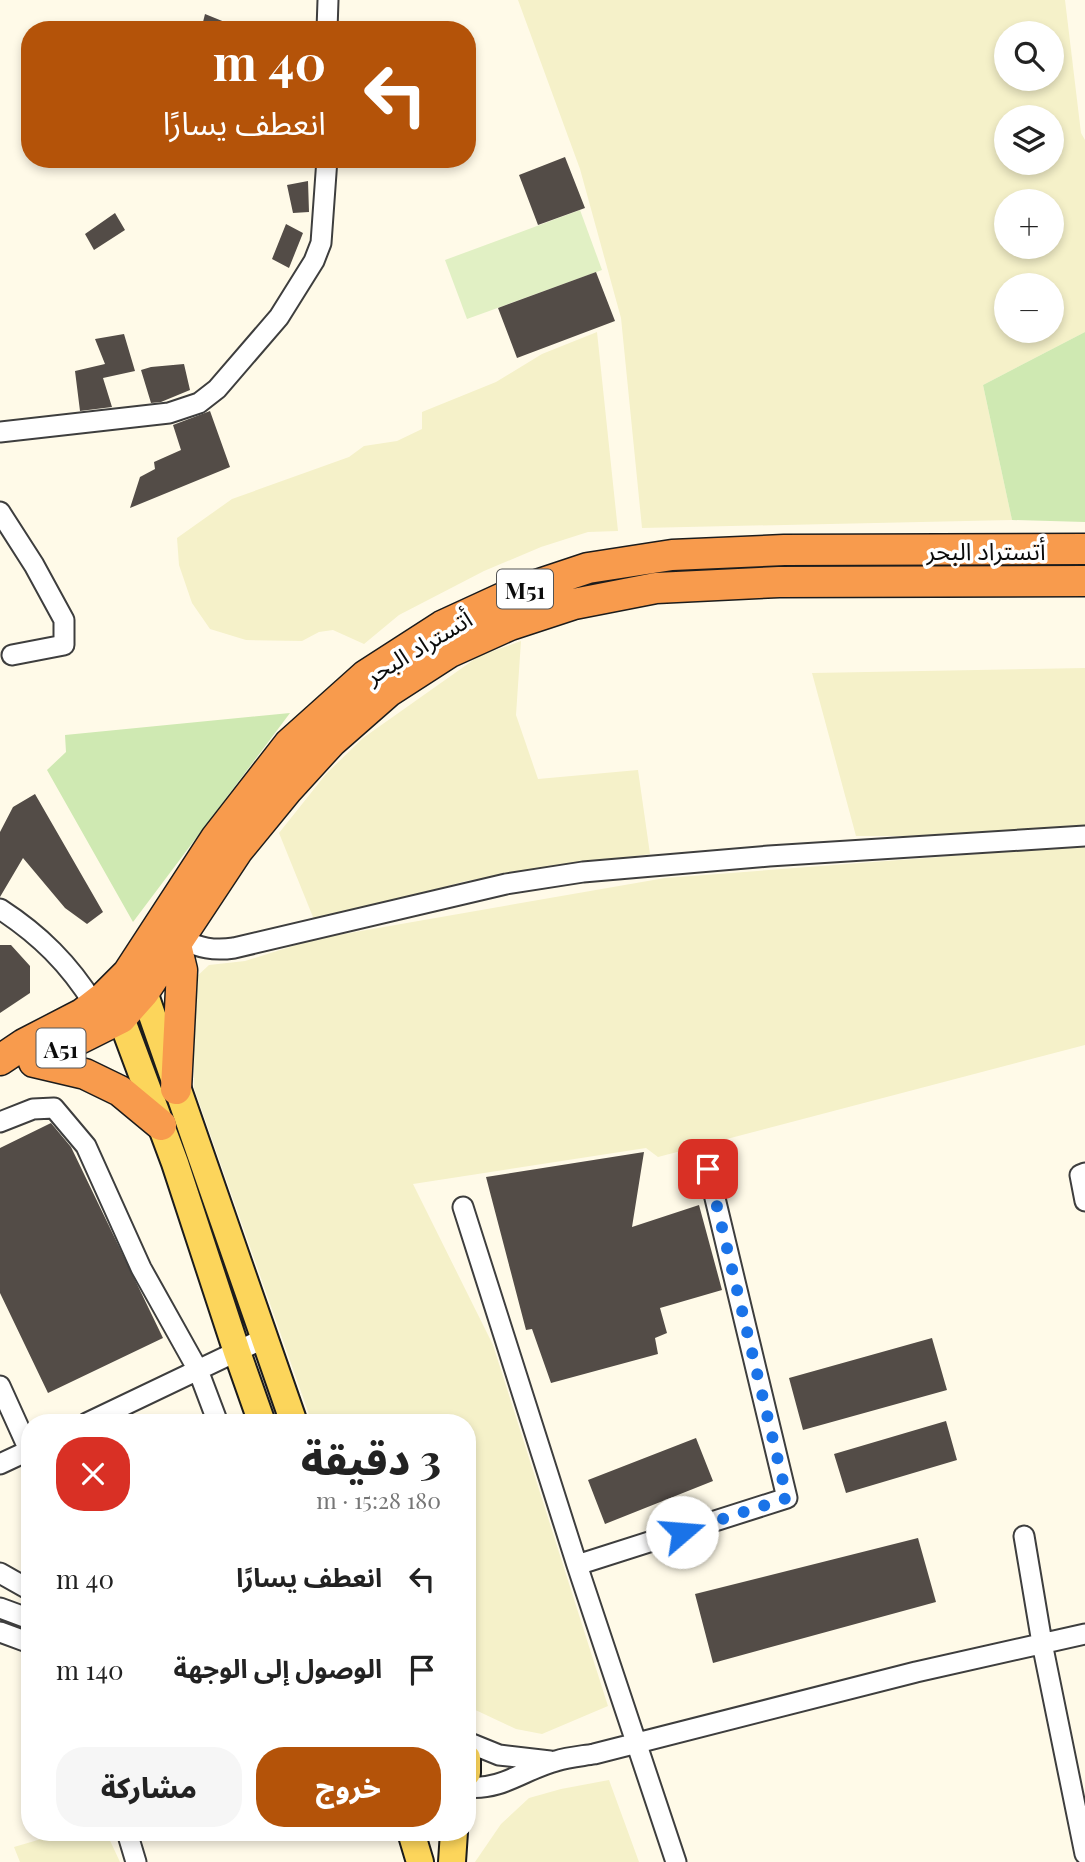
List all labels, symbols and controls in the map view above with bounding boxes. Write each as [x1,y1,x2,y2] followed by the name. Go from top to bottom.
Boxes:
[994,21,1064,343] map controls
[994,21,1064,91] button: search
[213,28,326,93] text: 40 m
[350,49,441,140] icon: left
[163,100,326,143] text: انعطف يسارًا
[994,105,1064,175] button: layers
[994,189,1064,259] button: +
[994,273,1064,343] button: −
[925,534,1046,566] street label: أتستراد البحر
[497,569,553,608] road number: M51
[358,602,477,691] street label: أتستراد البحر
[36,1028,86,1068] road number: A51
[678,1139,738,1199] pin
[689,1150,727,1188] icon: arrive
[301,1430,441,1486] text: 3 دقيقة
[56,1437,130,1511] button: close
[316,1484,441,1515] text: 180 m · 15:28
[645,1495,719,1569] position arrow
[236,1559,382,1594] text: انعطف يسارًا
[403,1560,441,1598] icon: left
[56,1561,114,1596] text: 40 m
[174,1650,382,1685] text: الوصول إلى الوجهة
[403,1651,441,1689] icon: arrive
[56,1652,124,1687] text: 140 m
[56,1747,242,1827] button: مشاركة
[256,1747,441,1827] button: خروج

